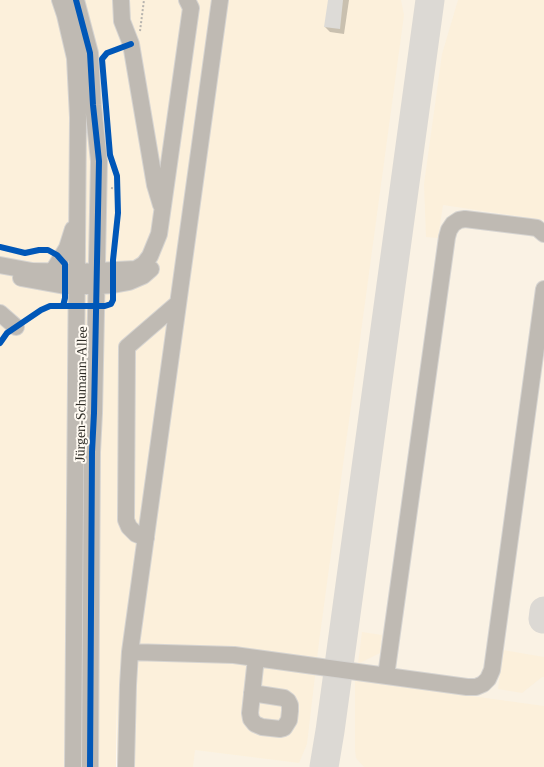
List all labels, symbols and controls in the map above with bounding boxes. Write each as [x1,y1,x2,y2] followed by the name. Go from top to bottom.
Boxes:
[72,326,92,462] street label: Jürgen-Schumann-Allee

